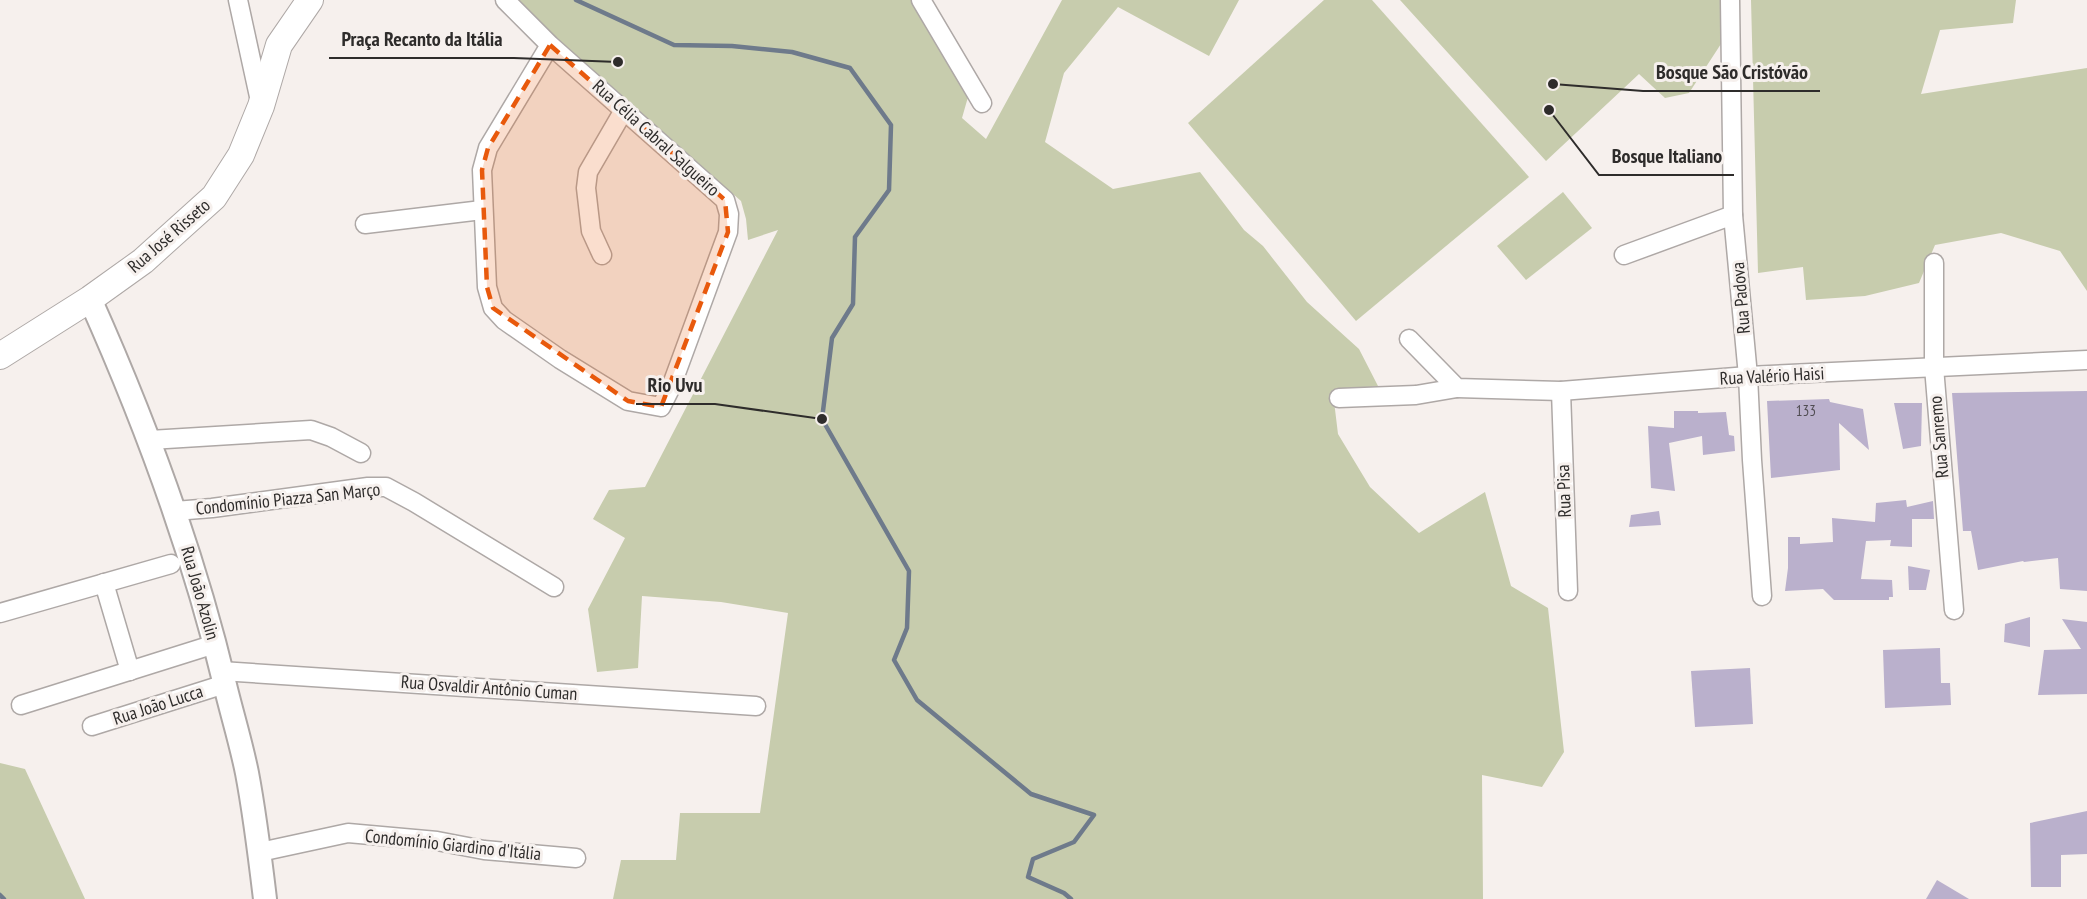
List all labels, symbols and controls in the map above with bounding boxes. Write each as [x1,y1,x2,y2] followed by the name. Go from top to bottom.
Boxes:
[329,20,514,58] callout: Praça Recanto da Itália
[341,26,503,52] text: Praça Recanto da Itália
[1643,53,1820,91] callout: Bosque São Cristóvão
[1656,59,1808,85] text: Bosque São Cristóvão
[588,74,725,201] street label: Rua Célia Cabral Salgueiro
[1599,137,1734,175] callout: Bosque Italiano
[1612,143,1722,169] text: Bosque Italiano
[123,193,215,278] street label: Rua José Risseto
[1726,261,1755,335] street label: Rua Padova
[1719,361,1825,390] street label: Rua Valério Haisi
[636,366,715,404] callout: Rio Uvu
[648,372,702,398] text: Rio Uvu
[1923,395,1954,479] street label: Rua Sanremo
[1796,401,1816,420] house number: 133
[1551,464,1576,518] street label: Rua Pisa
[195,477,382,520] street label: Condomínio Piazza San Março
[176,543,225,642] street label: Rua João Azolin
[400,670,578,705] street label: Rua Osvaldir Antônio Cuman
[110,679,206,730] street label: Rua João Lucca
[364,824,542,865] street label: Condomínio Giardino d'Itália

